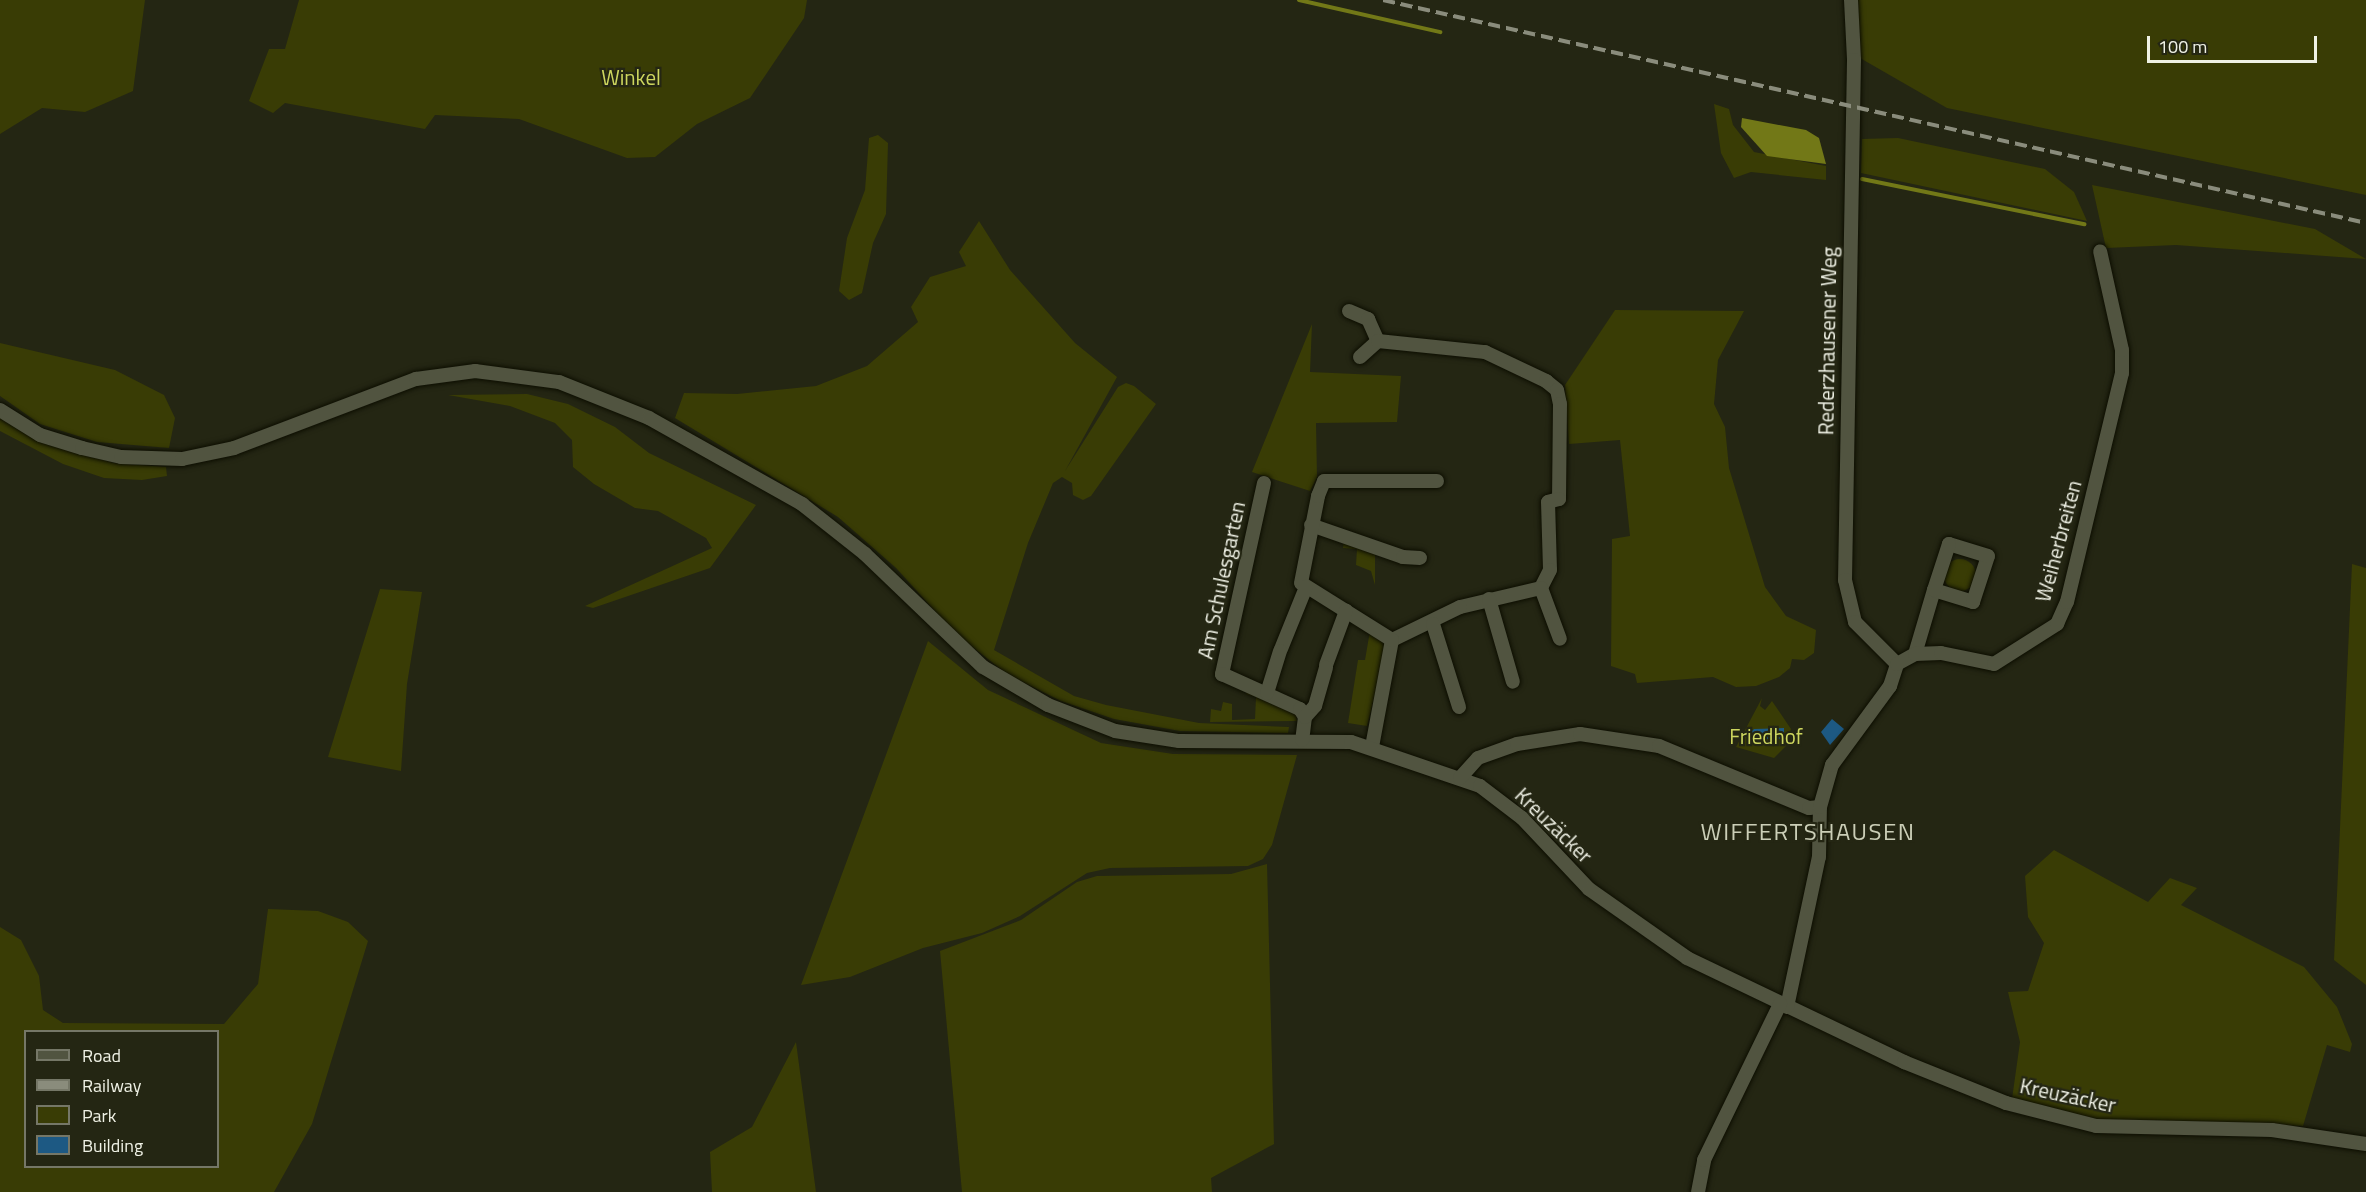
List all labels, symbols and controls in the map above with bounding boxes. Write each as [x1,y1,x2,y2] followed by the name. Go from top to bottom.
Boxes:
[2150,24,2320,62] scale bar
[2158,33,2207,60] text: 100 m
[601,64,661,90] park label: Winkel
[1813,247,1841,435] street label: Rederzhausener Weg
[2030,477,2086,605] street label: Weiherbreiten
[1192,499,1250,661] street label: Am Schulesgarten
[1729,723,1803,749] park label: Friedhof
[1510,782,1598,868] street label: Kreuzäcker
[1700,818,1916,846] district label: WIFFERTSHAUSEN
[24,1030,219,1168] legend
[82,1042,121,1069] text: Road
[82,1072,141,1099] text: Railway
[2018,1073,2118,1117] street label: Kreuzäcker
[82,1102,116,1129] text: Park
[82,1132,143,1159] text: Building

